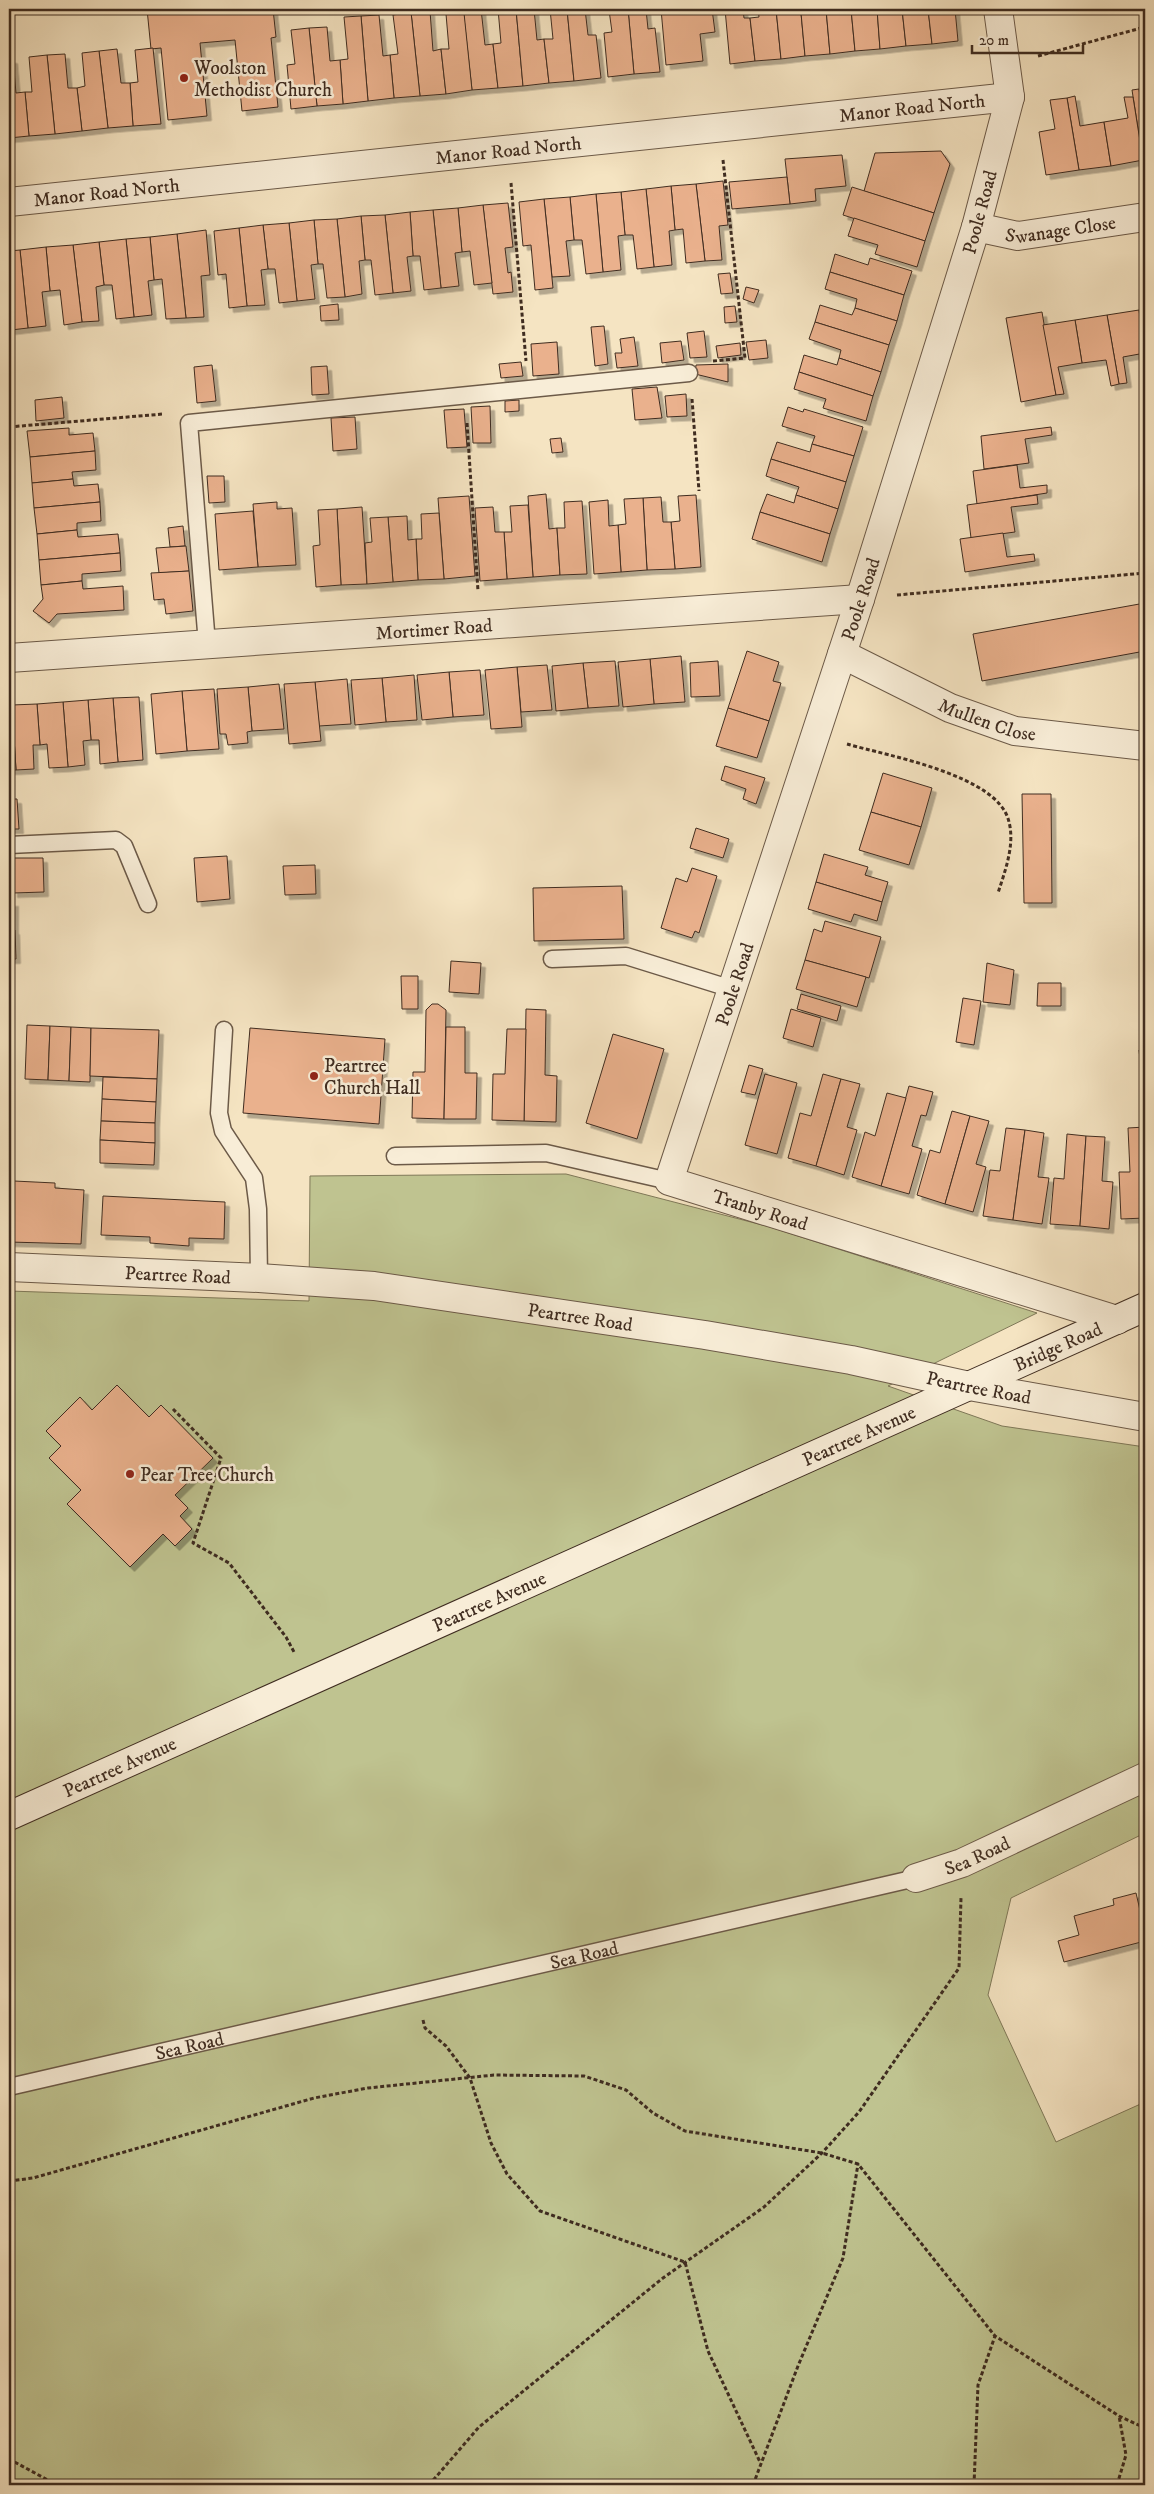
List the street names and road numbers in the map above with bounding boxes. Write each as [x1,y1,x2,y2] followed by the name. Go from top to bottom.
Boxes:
[838,90,986,128] street label: Manor Road North
[434,132,583,170] street label: Manor Road North
[958,167,1003,257] street label: Poole Road
[32,174,181,212] street label: Manor Road North
[1003,212,1118,249] street label: Swanage Close
[837,555,886,644] street label: Poole Road
[375,614,494,646] street label: Mortimer Road
[934,694,1037,746] street label: Mullen Close
[711,940,760,1029] street label: Poole Road
[709,1185,811,1237] street label: Tranby Road
[124,1262,232,1290] street label: Peartree Road
[526,1299,635,1337] street label: Peartree Road
[1011,1318,1106,1377] street label: Bridge Road
[924,1367,1033,1410] street label: Peartree Road
[799,1401,920,1472] street label: Peartree Avenue
[429,1567,550,1638] street label: Peartree Avenue
[60,1732,180,1803] street label: Peartree Avenue
[942,1832,1014,1881] street label: Sea Road
[548,1937,621,1975] street label: Sea Road
[153,2028,226,2066] street label: Sea Road

